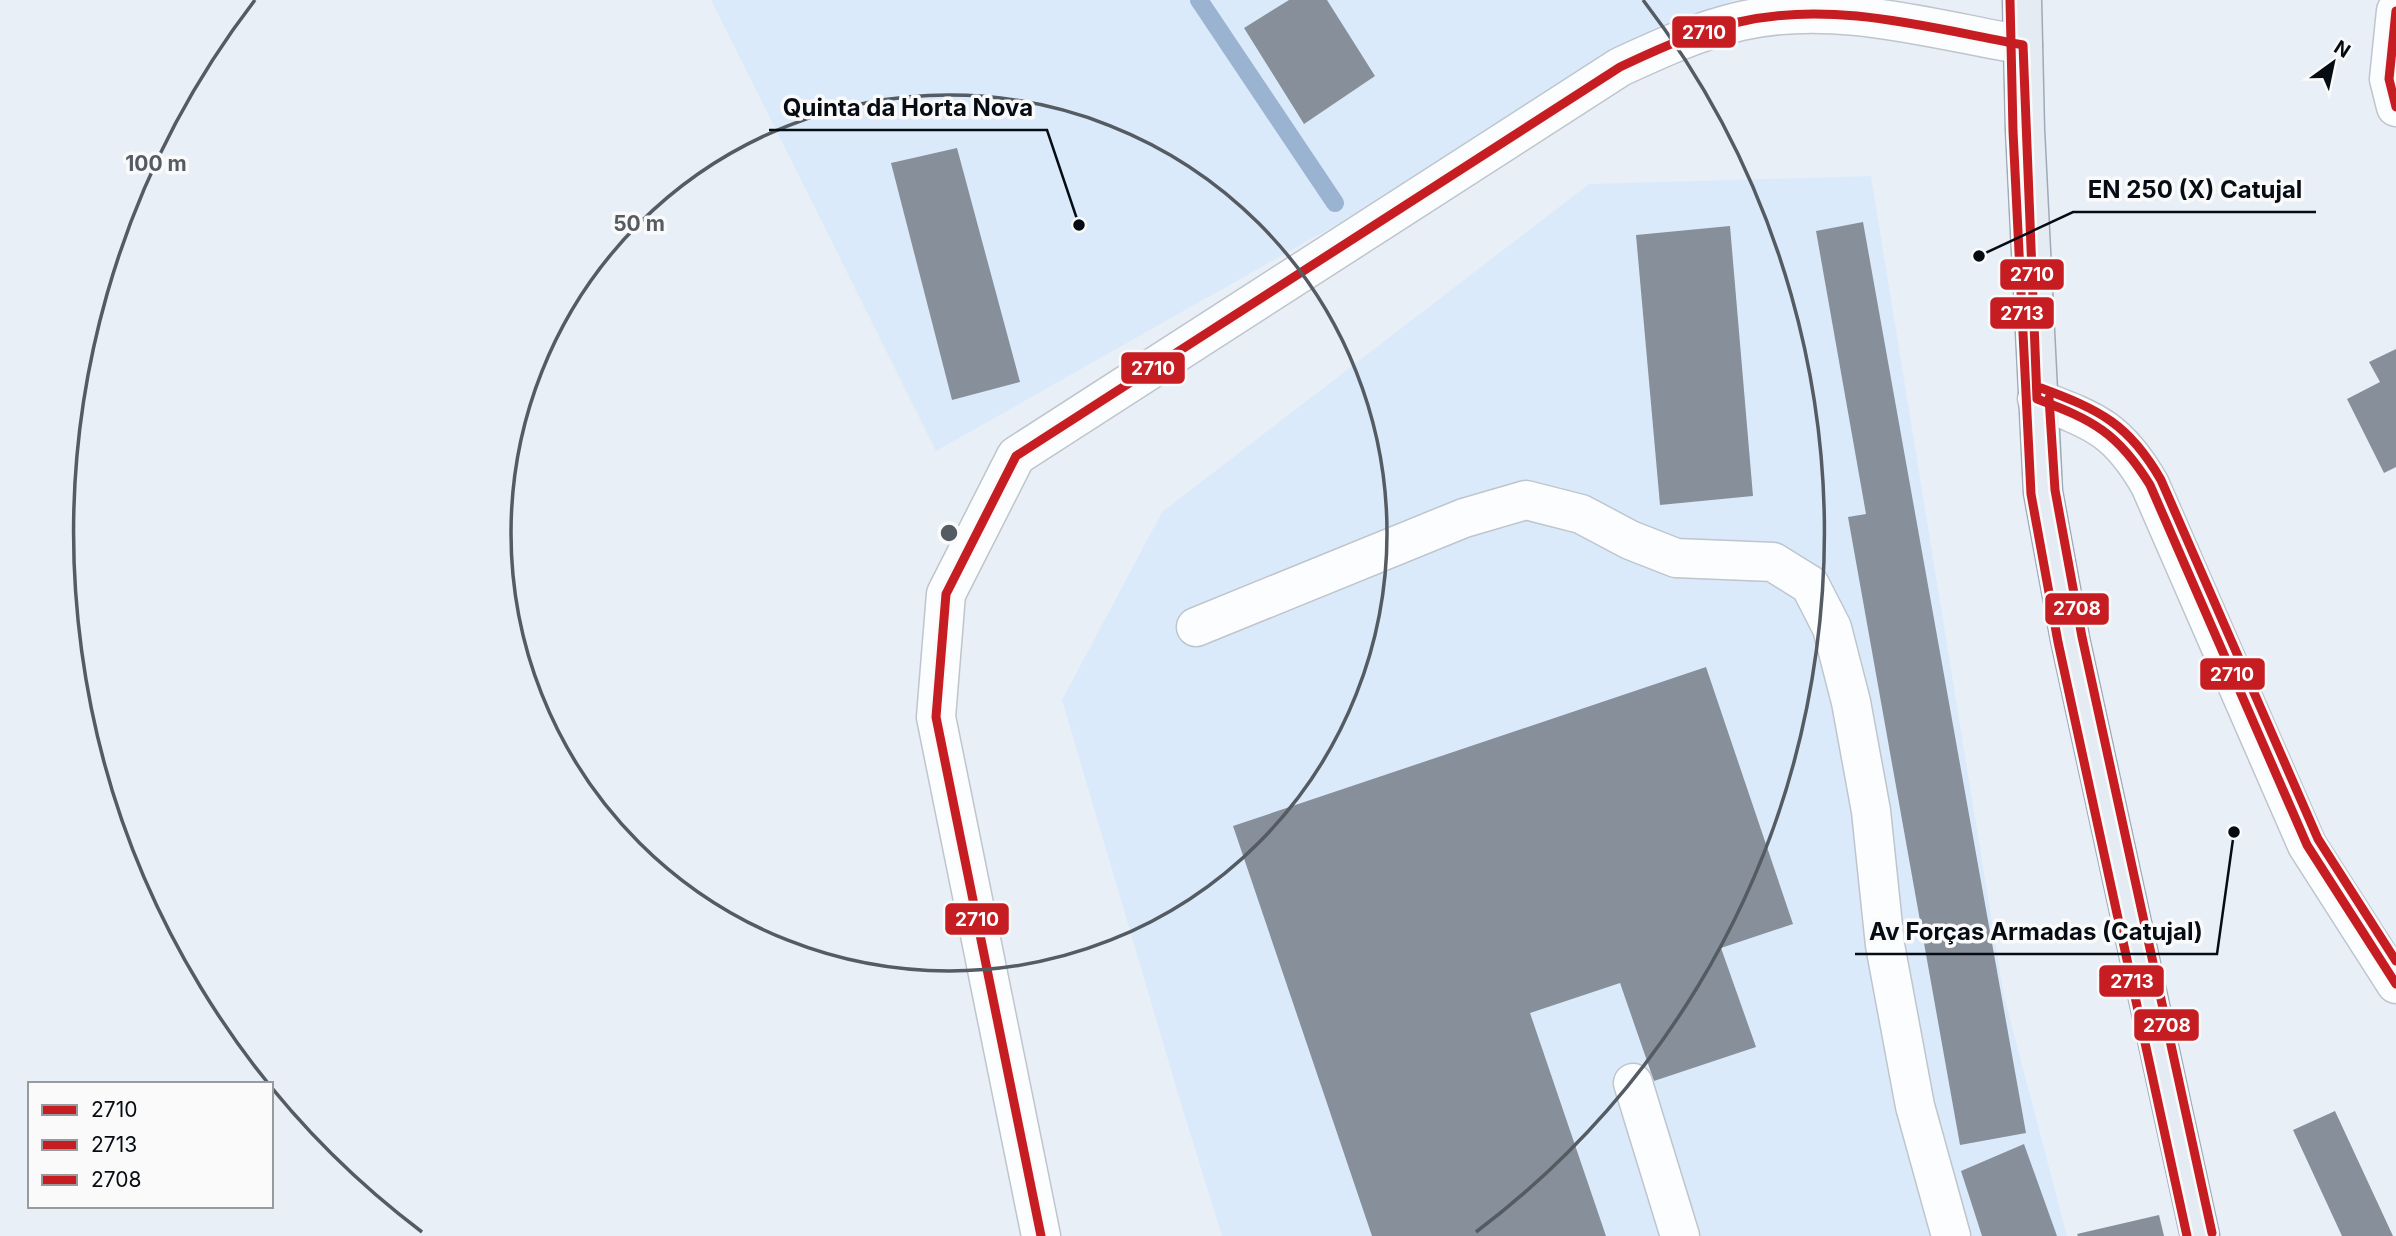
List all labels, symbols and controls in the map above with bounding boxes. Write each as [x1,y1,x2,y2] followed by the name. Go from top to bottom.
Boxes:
[1671,15,1737,49] line badge: 2710
[1682,21,1726,44] text: 2710
[2298,28,2368,98] north arrow
[2330,36,2354,63] text: N
[769,85,1047,130] callout: Quinta da Horta Nova
[783,93,1033,122] text: Quinta da Horta Nova
[125,151,187,176] text: 100 m
[2073,167,2316,212] callout: EN 250 (X) Catujal
[2088,175,2302,204] text: EN 250 (X) Catujal
[613,211,665,236] text: 50 m
[1999,258,2065,291] line badge: 2710
[2010,263,2054,286] text: 2710
[1989,296,2055,330] line badge: 2713
[2000,302,2044,325] text: 2713
[1120,351,1186,385] line badge: 2710
[1131,357,1175,380] text: 2710
[937,521,961,545] centre of rings
[2044,592,2110,626] line badge: 2708
[2053,597,2101,620] text: 2708
[2199,657,2266,691] line badge: 2710
[2210,663,2254,686] text: 2710
[944,902,1010,936] line badge: 2710
[955,908,999,931] text: 2710
[1855,909,2217,954] callout: Av Forças Armadas (Catujal)
[1869,917,2203,946] text: Av Forças Armadas (Catujal)
[2098,964,2165,998] line badge: 2713
[2110,970,2154,993] text: 2713
[2133,1008,2200,1042] line badge: 2708
[2143,1014,2191,1037] text: 2708
[28,1082,273,1208] legend
[91,1097,137,1122] text: 2710
[91,1132,137,1157] text: 2713
[91,1167,142,1192] text: 2708

